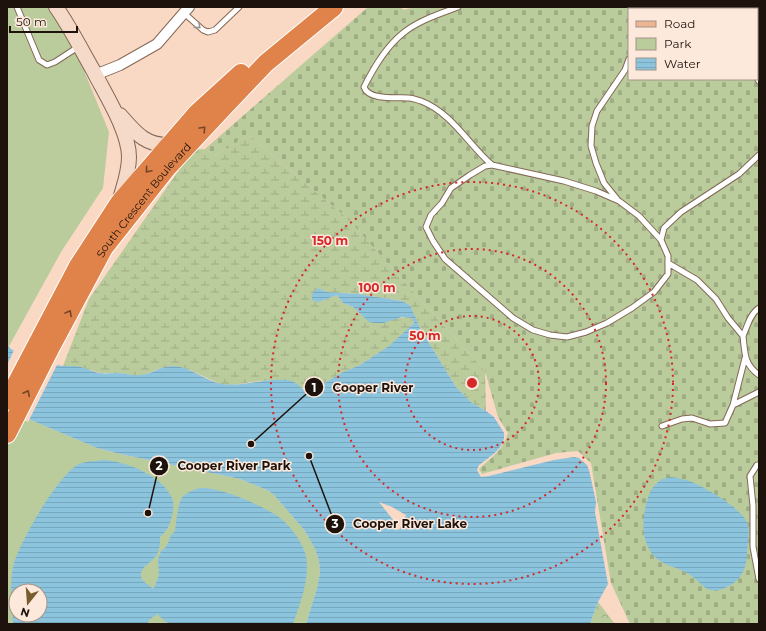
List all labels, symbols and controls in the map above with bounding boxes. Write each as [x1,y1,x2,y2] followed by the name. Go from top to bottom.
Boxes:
[10,8,77,34] scale bar
[628,8,758,80] legend
[16,14,47,29] text: 50 m
[664,16,695,31] text: Road
[193,21,201,29] one-way arrow
[664,36,692,51] text: Park
[664,56,701,71] text: Water
[198,127,205,134] one-way arrow
[93,140,194,260] street label: South Crescent Boulevard
[145,165,152,173] one-way arrow
[312,233,348,248] text: 150 m
[359,280,395,295] text: 100 m
[65,310,72,317] one-way arrow
[409,328,441,343] text: 50 m
[304,375,421,399] callout: Cooper River
[465,376,479,390] centre of rings
[312,380,316,395] text: 1
[333,380,413,395] text: Cooper River
[23,390,30,398] one-way arrow
[149,454,299,478] callout: Cooper River Park
[155,458,163,473] text: 2
[177,458,291,473] text: Cooper River Park
[325,512,475,536] callout: Cooper River Lake
[330,516,339,531] text: 3
[353,516,467,531] text: Cooper River Lake
[8,583,48,623] north arrow
[19,605,31,621] text: N

